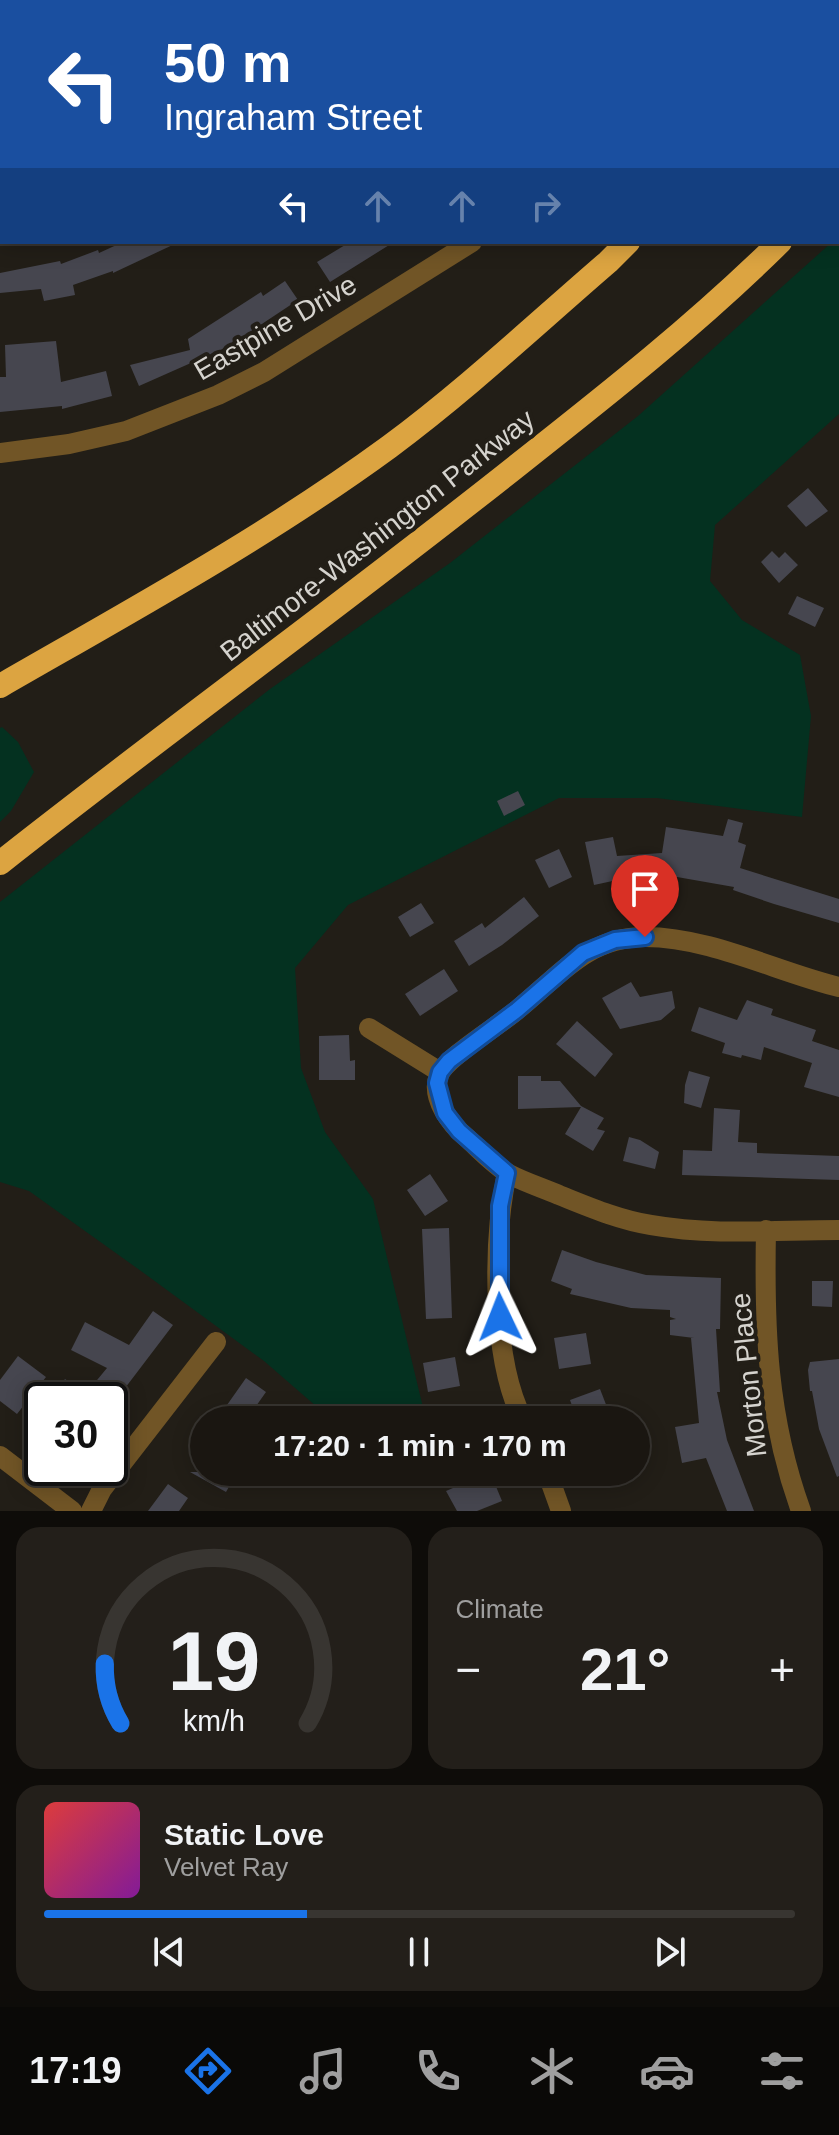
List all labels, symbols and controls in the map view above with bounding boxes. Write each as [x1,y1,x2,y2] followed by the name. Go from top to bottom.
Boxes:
[164,31,292,94] text: 50 m
[32,32,136,136] icon: left
[164,97,422,138] text: Ingraham Street
[272,184,316,228] icon: left
[356,184,400,228] icon: ahead
[440,184,484,228] icon: ahead
[524,184,568,228] icon: right
[189,268,362,386] street label: Eastpine Drive
[214,403,540,668] street label: Baltimore-Washington Parkway
[611,855,679,937] pin
[623,867,667,911] icon: arrive
[458,1275,542,1359] position arrow
[724,1291,773,1459] street label: Morton Place
[24,1382,128,1486] speed limit sign: 30
[273,1429,567,1462] text: 17:20 · 1 min · 170 m
[456,1594,544,1624] text: Climate
[167,1615,260,1708] text: 19
[580,1636,671,1703] text: 21°
[456,1645,481,1694] text: −
[769,1645,795,1694] text: +
[183,1705,245,1737] text: km/h
[164,1818,324,1851] text: Static Love
[164,1852,288,1882] text: Velvet Ray
[147,1930,191,1974] icon: previous
[397,1930,441,1974] icon: pause
[648,1930,692,1974] icon: next
[180,2043,236,2099] icon: directions
[295,2043,351,2099] icon: music
[410,2043,466,2099] icon: phone
[524,2043,580,2099] icon: climate
[639,2043,695,2099] icon: car
[754,2043,810,2099] icon: filters
[29,2050,121,2091] text: 17:19

